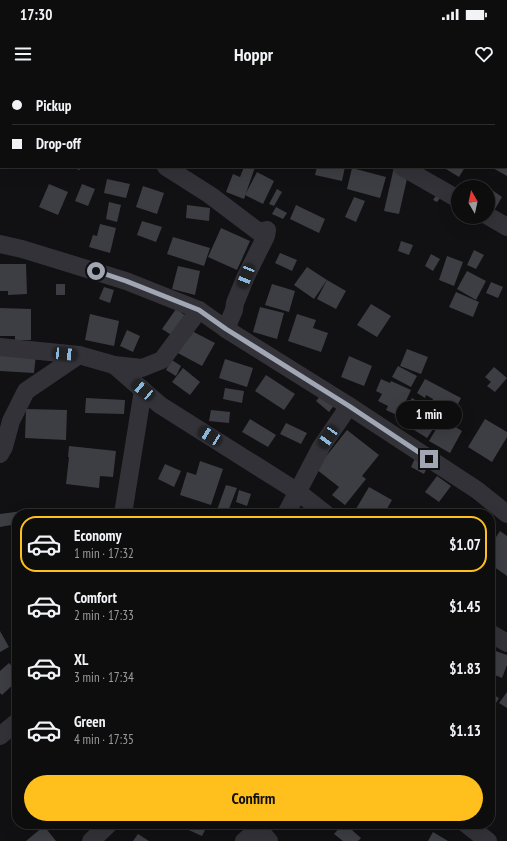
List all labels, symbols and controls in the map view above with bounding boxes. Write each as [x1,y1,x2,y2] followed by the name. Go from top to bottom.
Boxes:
[20,5,52,24] text: 17:30
[12,43,34,65] icon: menu
[234,43,273,66] text: Hoppr
[473,43,495,65] icon: heart
[36,96,71,115] text: Pickup
[36,134,81,153] text: Drop-off
[451,180,495,224] north arrow
[451,180,495,224] map controls
[87,262,105,280] route start
[236,263,256,289] car
[53,347,77,361] car
[130,378,156,402] car
[396,401,462,429] callout: 1 min
[416,406,442,423] text: 1 min
[316,424,340,450] car
[197,425,223,447] car
[420,450,438,468] route end
[26,526,62,562] icon: car
[74,526,122,545] text: Economy
[449,535,481,554] text: $1.07
[74,545,134,562] text: 1 min · 17:32
[26,588,62,624] icon: car
[74,588,117,607] text: Comfort
[449,597,481,616] text: $1.45
[74,607,134,624] text: 2 min · 17:33
[26,650,62,686] icon: car
[74,650,88,669] text: XL
[449,659,481,678] text: $1.83
[74,669,134,686] text: 3 min · 17:34
[26,712,62,748] icon: car
[74,712,106,731] text: Green
[449,721,481,740] text: $1.13
[74,731,134,748] text: 4 min · 17:35
[24,775,483,821] button: Confirm

